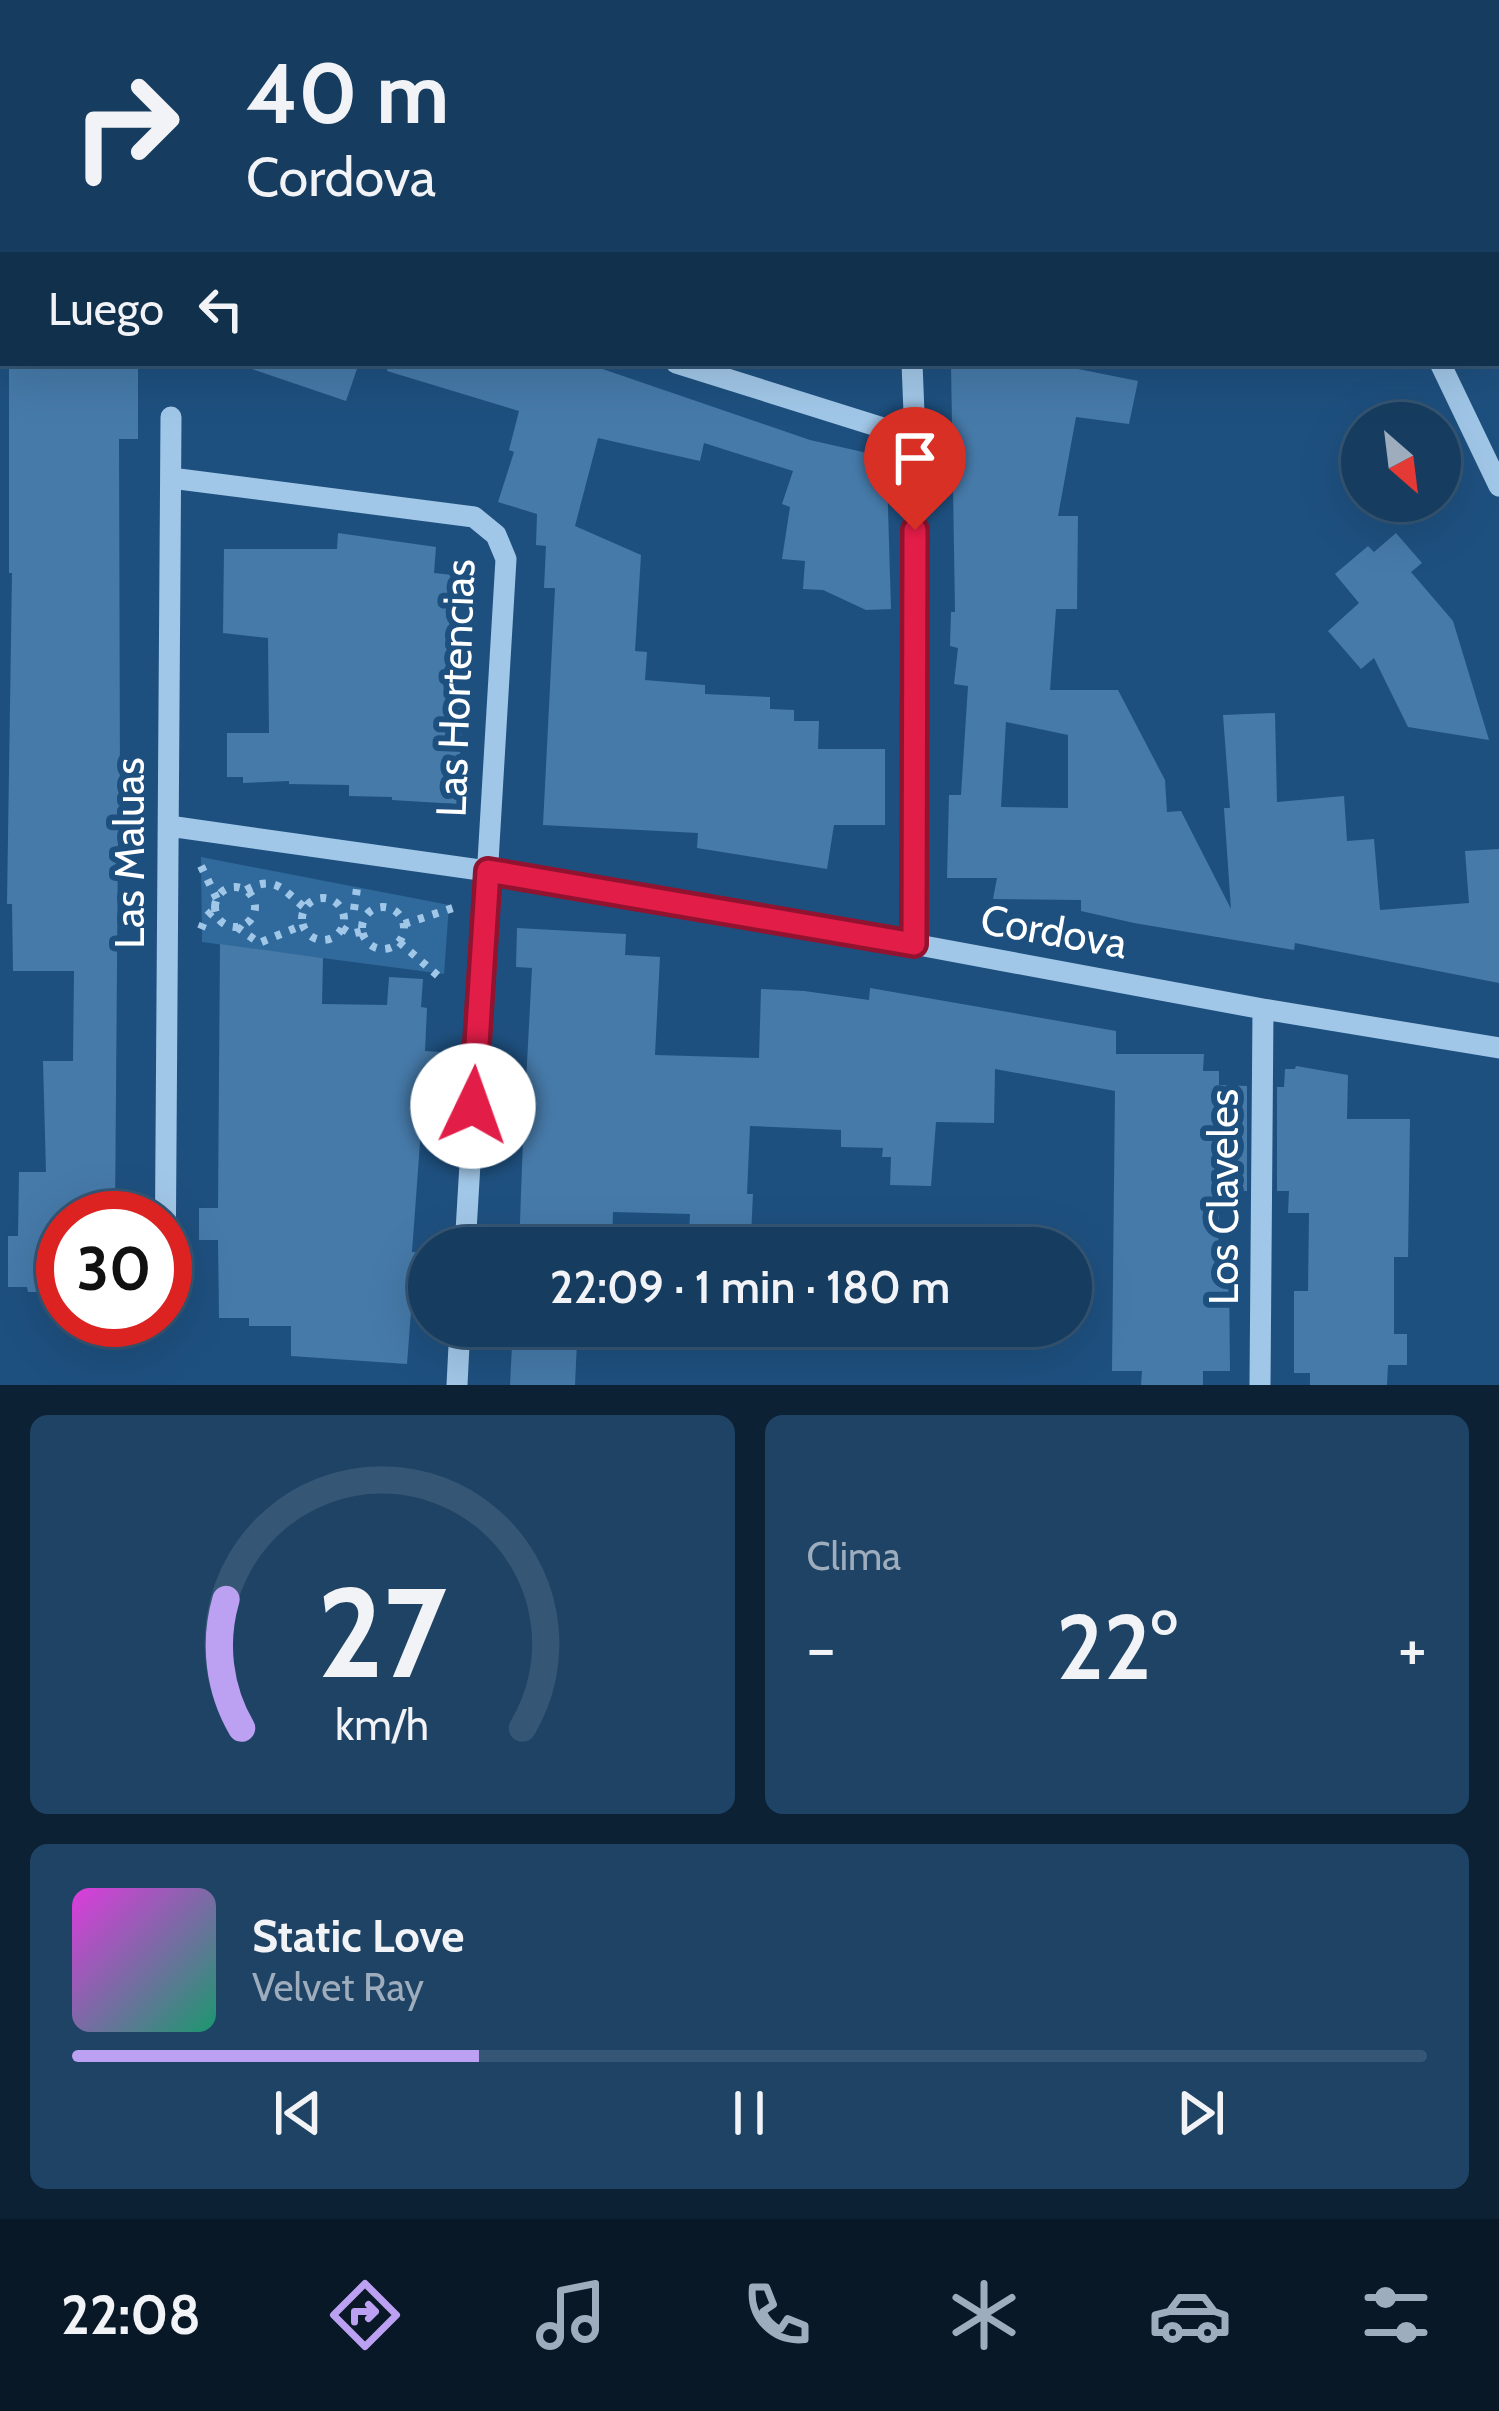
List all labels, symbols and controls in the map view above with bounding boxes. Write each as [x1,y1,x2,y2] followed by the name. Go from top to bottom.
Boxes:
[246,42,449,144] text: 40 m
[48,48,204,204] icon: right
[246,144,436,210] text: Cordova
[188,276,254,342] icon: left
[48,282,164,336] text: Luego
[1341,402,1461,522] north arrow
[1341,402,1461,522] map controls
[864,407,966,530] pin
[882,425,948,491] icon: arrive
[425,558,485,818] street label: Las Hortencias
[103,757,155,949] street label: Las Maluas
[977,893,1131,969] street label: Cordova
[410,1043,536,1169] position arrow
[1197,1089,1249,1305] street label: Los Claveles
[36,1191,192,1347] speed limit sign: 30
[550,1260,950,1314] text: 22:09 · 1 min · 180 m
[807,1532,901,1580] text: Clima
[317,1557,447,1708] text: 27
[1056,1592,1177,1702] text: 22°
[807,1607,836,1688] text: −
[1398,1607,1427,1688] text: +
[335,1698,429,1750] text: km/h
[252,1909,465,1963] text: Static Love
[252,1963,424,2011] text: Velvet Ray
[265,2080,331,2146] icon: previous
[716,2080,782,2146] icon: pause
[1168,2080,1234,2146] icon: next
[323,2273,407,2357] icon: directions
[529,2273,613,2357] icon: music
[735,2273,819,2357] icon: phone
[942,2273,1026,2357] icon: climate
[1148,2273,1232,2357] icon: car
[1354,2273,1438,2357] icon: filters
[61,2282,201,2348] text: 22:08

